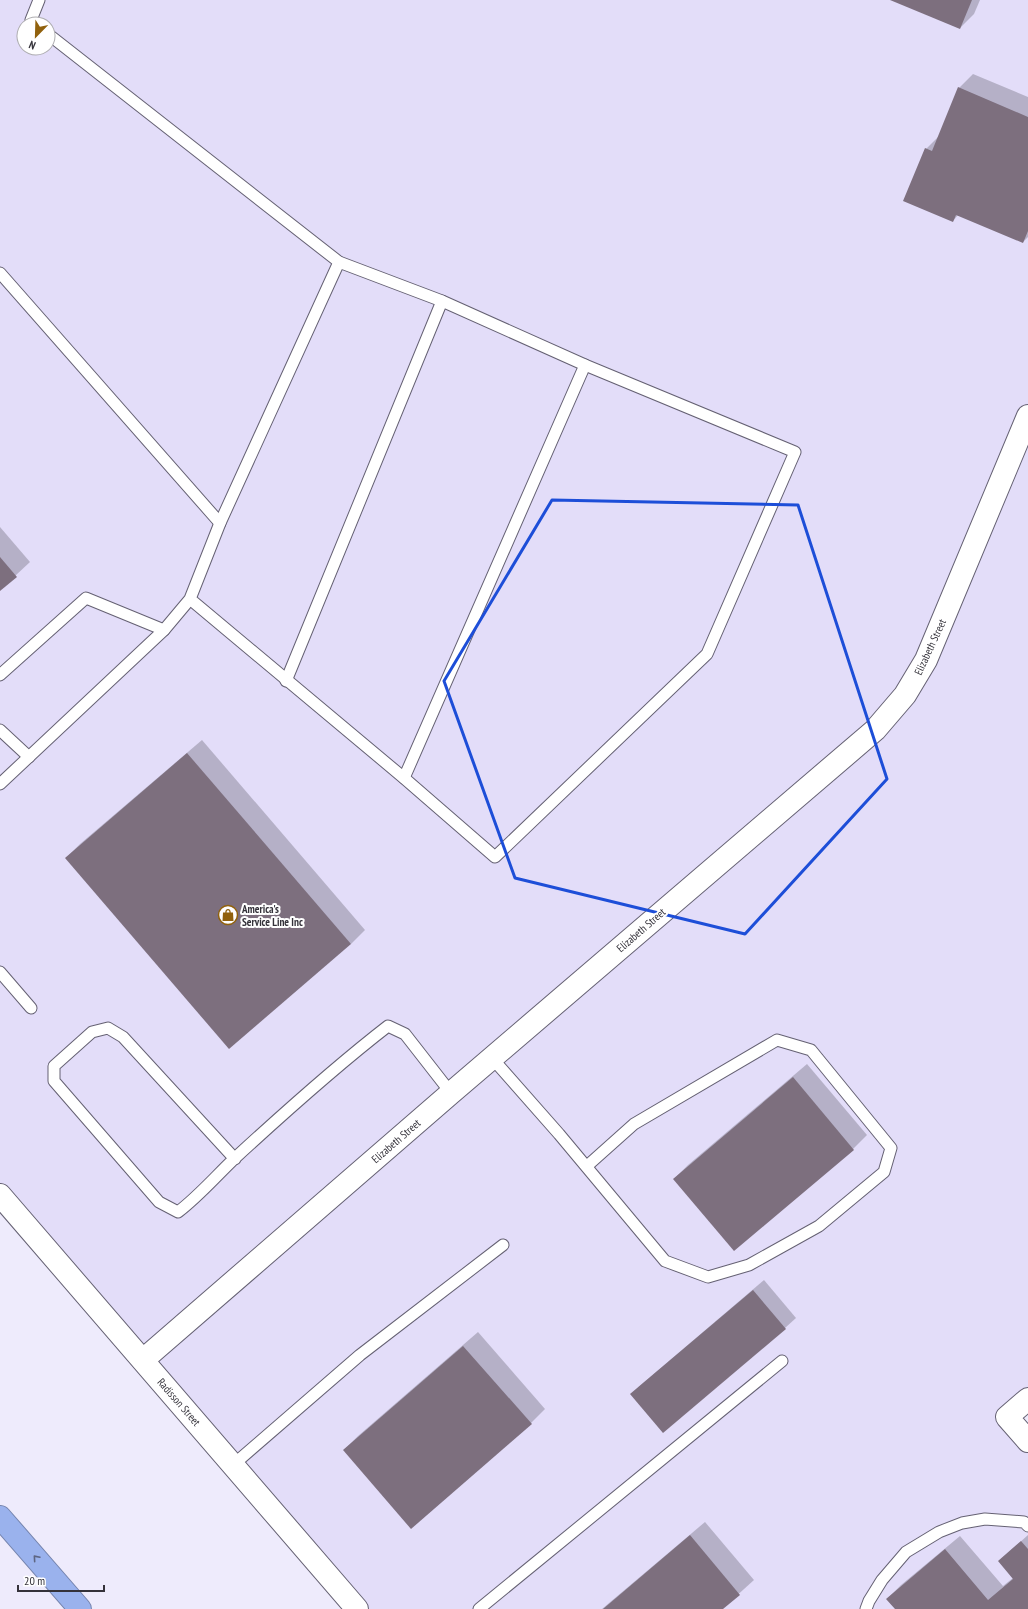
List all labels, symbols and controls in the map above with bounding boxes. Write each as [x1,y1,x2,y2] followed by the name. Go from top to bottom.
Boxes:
[16,16,56,56] north arrow
[27,38,38,53] text: N
[911,617,949,677] street label: Elizabeth Street
[241,902,303,929] place label: America's Service Line Inc
[217,904,239,926] shop icon: America's Service Line Inc
[614,905,668,955] street label: Elizabeth Street
[369,1116,423,1166] street label: Elizabeth Street
[154,1375,204,1429] street label: Radisson Street
[33,1556,40,1563] one-way arrow
[18,1567,104,1593] scale bar
[24,1573,45,1588] text: 20 m

